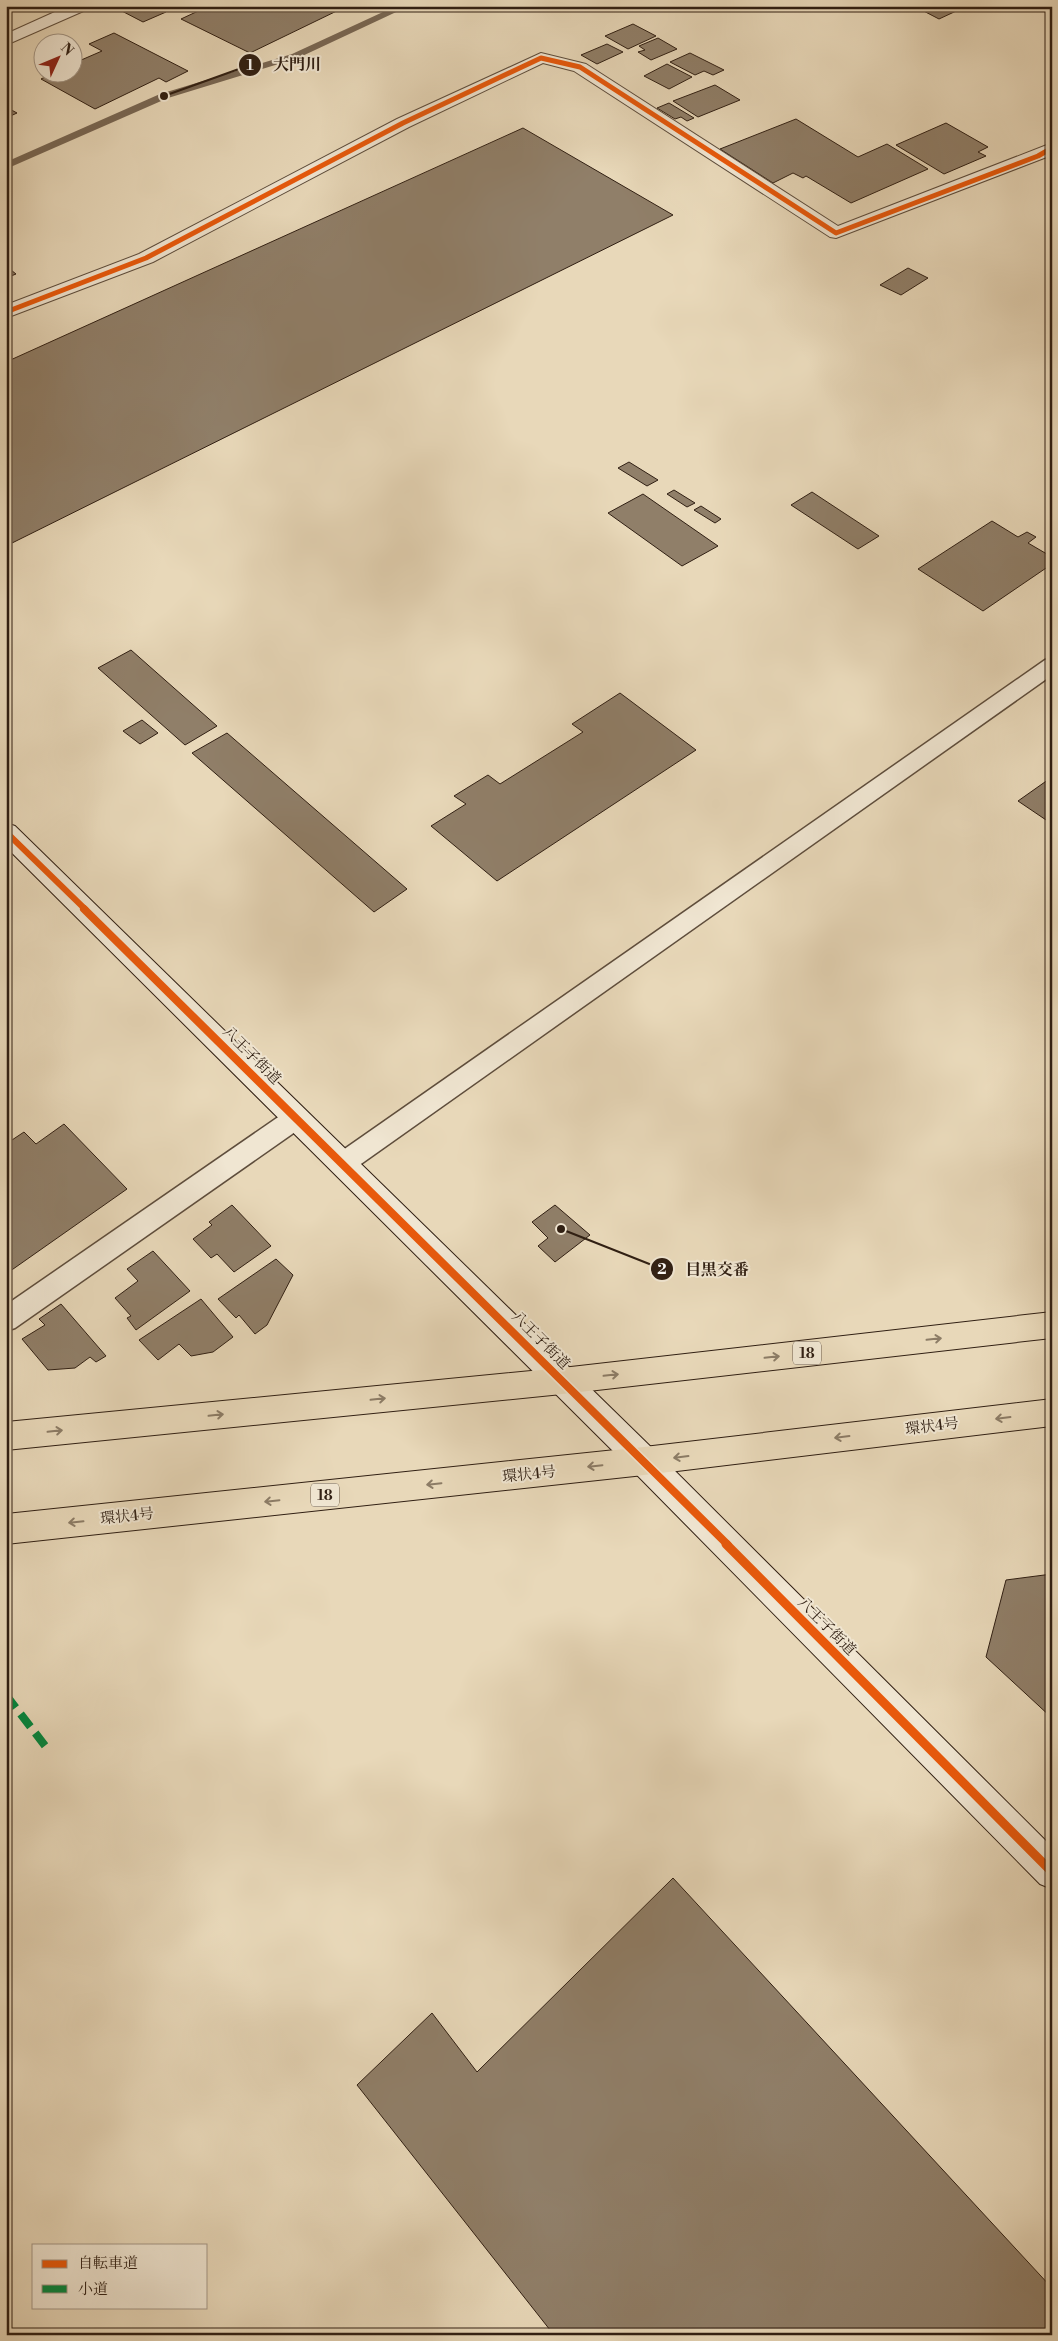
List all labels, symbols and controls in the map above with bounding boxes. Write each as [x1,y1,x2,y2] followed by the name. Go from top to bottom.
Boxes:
[32,32,82,82] north arrow
[56,39,77,60] text: N
[238,49,331,80] callout: 大門川
[273,55,321,75] text: 大門川
[246,56,254,75] text: 1
[218,1022,285,1089] street label: 八王子街道
[650,1254,759,1285] callout: 目黒交番
[657,1260,667,1279] text: 2
[685,1260,749,1280] text: 目黒交番
[507,1307,574,1374] street label: 八王子街道
[926,1334,942,1344] one-way arrow
[793,1342,821,1365] road number: 18
[764,1352,780,1362] one-way arrow
[603,1370,619,1380] one-way arrow
[370,1395,386,1404] one-way arrow
[208,1411,224,1420] one-way arrow
[996,1413,1012,1423] one-way arrow
[904,1414,960,1439] street label: 環状4号
[46,1427,62,1436] one-way arrow
[834,1432,850,1442] one-way arrow
[673,1452,689,1462] one-way arrow
[587,1461,603,1471] one-way arrow
[501,1462,557,1487] street label: 環状4号
[426,1479,442,1489] one-way arrow
[311,1484,339,1506] road number: 18
[264,1496,280,1506] one-way arrow
[99,1504,155,1529] street label: 環状4号
[68,1517,84,1527] one-way arrow
[793,1593,860,1660] street label: 八王子街道
[32,2244,208,2308] legend
[78,2254,138,2273] text: 自転車道
[78,2280,108,2299] text: 小道

